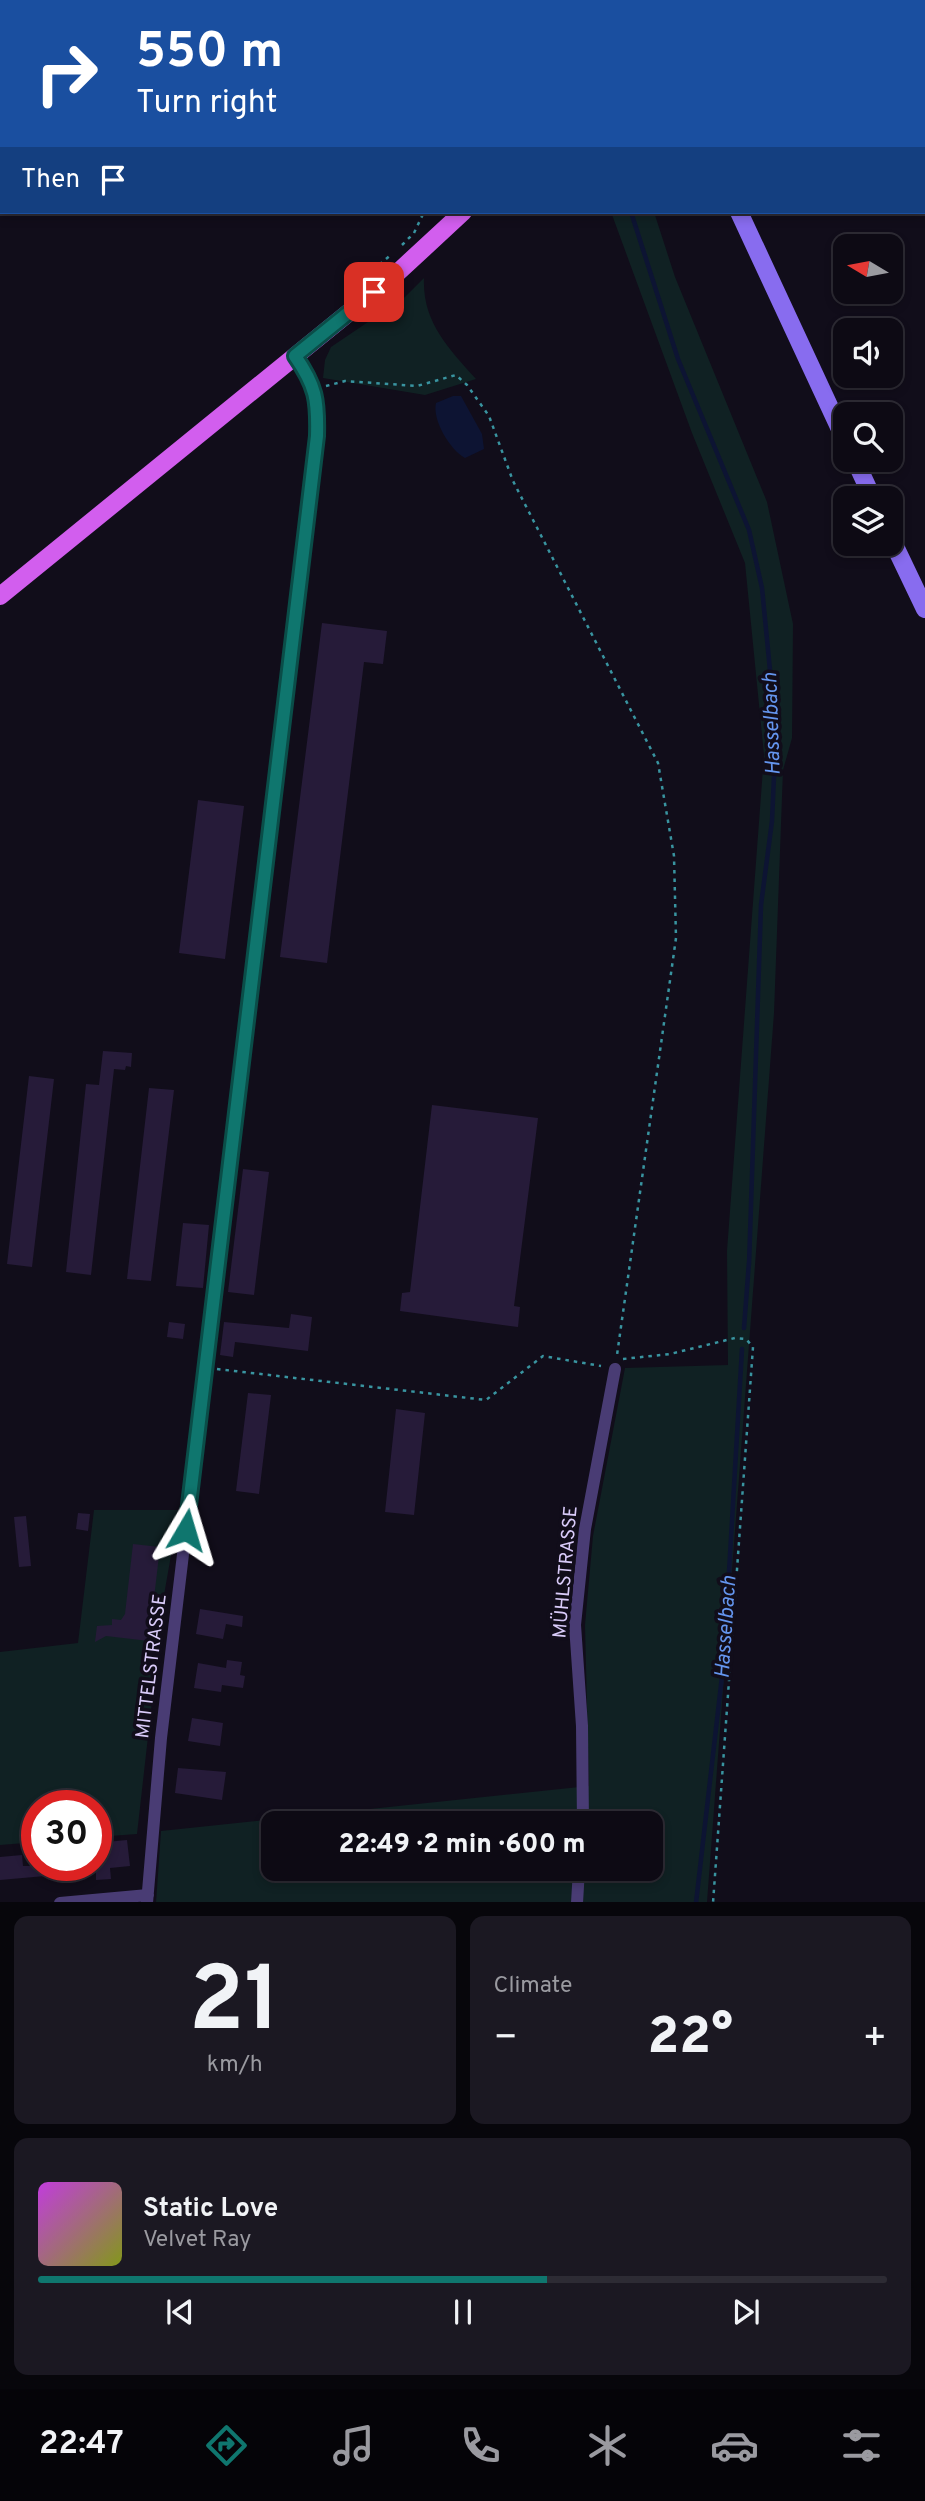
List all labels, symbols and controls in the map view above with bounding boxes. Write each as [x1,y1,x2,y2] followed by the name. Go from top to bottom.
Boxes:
[136,23,283,85] text: 550 m
[21,28,112,119] icon: right
[136,84,278,124] text: Turn right
[94,161,132,199] icon: arrive
[21,164,80,197] text: Then
[833,234,903,304] north arrow
[833,234,903,556] map controls
[344,262,404,322] pin
[355,273,393,311] icon: arrive
[833,318,903,388] button: sound
[833,402,903,472] button: search
[833,486,903,556] button: layers
[757,671,788,776] water label: Hasselbach
[149,1493,223,1567] position arrow
[547,1505,584,1639] street label: MÜHLSTRASSE
[709,1574,744,1679] water label: Hasselbach
[131,1593,173,1740] street label: MITTELSTRASSE
[21,1790,112,1881] speed limit sign: 30
[338,1829,586,1862] text: 22:49 · 2 min · 600 m
[189,1948,281,2063] text: 21
[494,1972,572,2001] text: Climate
[648,2006,733,2072] text: 22°
[494,2015,518,2064] text: −
[862,2015,887,2064] text: +
[207,2051,263,2080] text: km/h
[143,2193,278,2226] text: Static Love
[143,2226,251,2255] text: Velvet Ray
[161,2293,199,2331] icon: previous
[444,2293,482,2331] icon: pause
[727,2293,765,2331] icon: next
[202,2421,251,2470] icon: directions
[329,2421,378,2470] icon: music
[456,2421,505,2470] icon: phone
[583,2421,632,2470] icon: climate
[710,2421,759,2470] icon: car
[837,2421,886,2470] icon: filters
[39,2425,124,2465] text: 22:47

